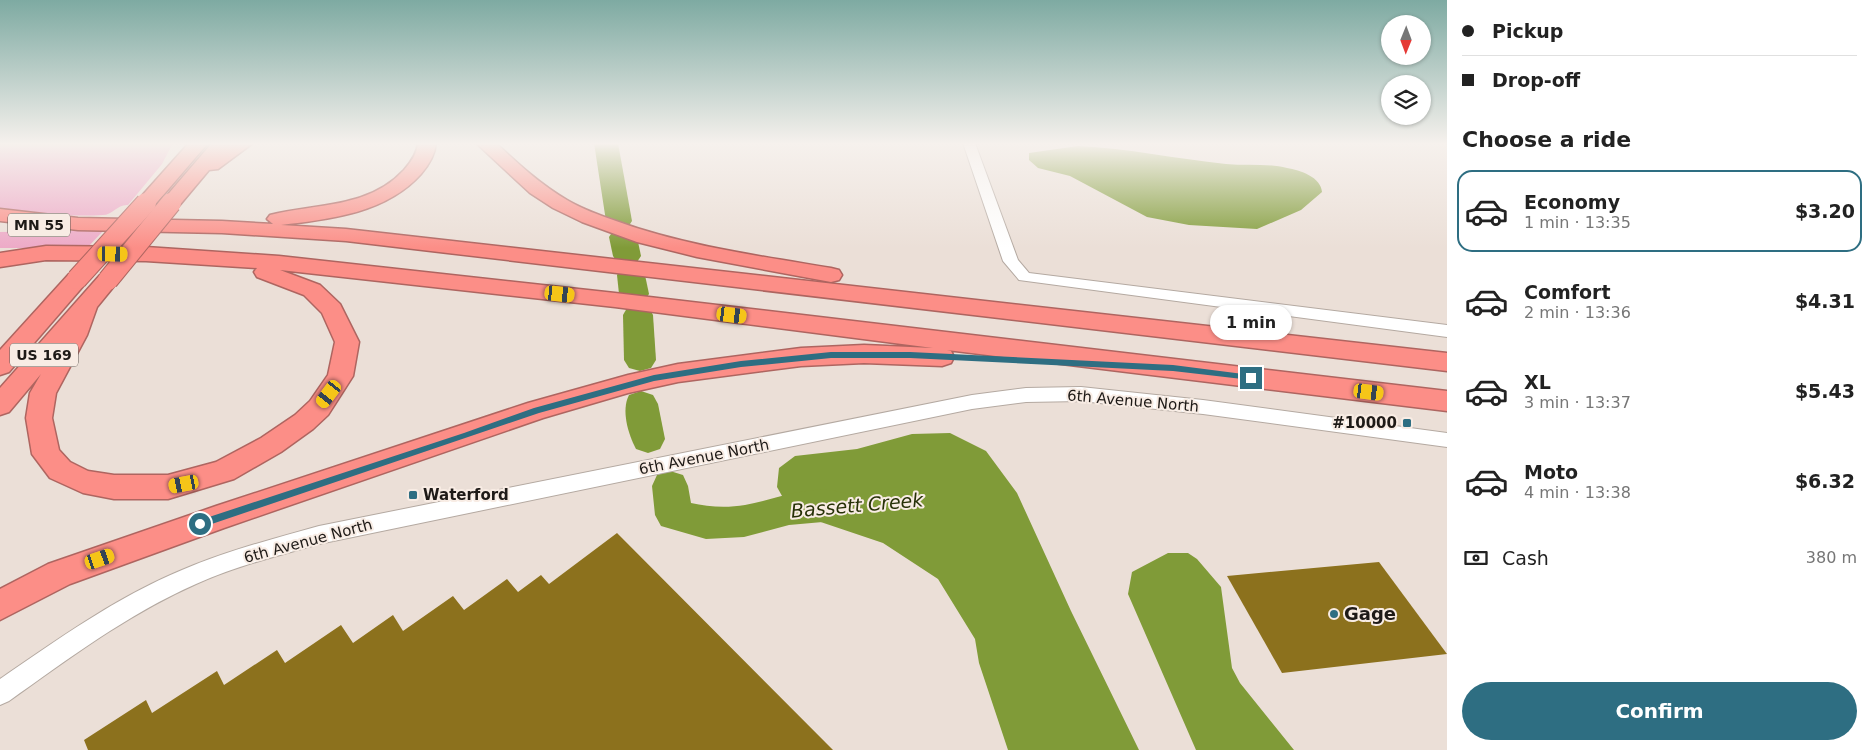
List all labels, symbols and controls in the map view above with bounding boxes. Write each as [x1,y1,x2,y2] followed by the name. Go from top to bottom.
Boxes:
[1381,15,1431,65] north arrow
[1381,15,1431,125] map controls
[1492,20,1563,42] text: Pickup
[1492,69,1580,91] text: Drop-off
[1381,75,1431,125] button: layers
[1462,127,1631,152] text: Choose a ride
[1464,189,1509,234] icon: car
[1524,191,1620,213] text: Economy
[1795,200,1855,222] text: $3.20
[1524,213,1631,232] text: 1 min · 13:35
[8,214,70,236] road number: MN 55
[97,246,128,262] car
[1464,279,1509,324] icon: car
[1524,281,1611,303] text: Comfort
[544,285,575,303] car
[1795,290,1855,312] text: $4.31
[1524,303,1631,322] text: 2 min · 13:36
[716,306,747,324] car
[1210,306,1292,340] callout: 1 min
[1226,313,1276,332] text: 1 min
[10,344,78,366] road number: US 169
[1240,367,1262,389] route end
[1464,369,1509,414] icon: car
[1524,371,1551,393] text: XL
[313,378,344,410] car
[1795,380,1855,402] text: $5.43
[1353,383,1384,401] car
[1066,386,1200,416] street label: 6th Avenue North
[1524,393,1631,412] text: 3 min · 13:37
[1332,414,1397,432] place label: #10000
[1401,417,1413,429] marker: #10000
[637,436,771,478] street label: 6th Avenue North
[1464,459,1509,504] icon: car
[1524,461,1578,483] text: Moto
[1795,470,1855,492] text: $6.32
[167,474,200,494] car
[1524,483,1631,502] text: 4 min · 13:38
[423,486,509,504] place label: Waterford
[790,488,925,522] water label: Bassett Creek
[407,489,419,501] marker: Waterford
[189,513,211,535] route start
[242,515,374,567] street label: 6th Avenue North
[1462,544,1490,572] icon: cash
[83,547,116,571] car
[1502,547,1549,569] text: Cash
[1806,548,1857,567] text: 380 m
[1344,603,1396,624] place label: Gage
[1328,608,1340,620] marker: Gage
[1462,682,1857,740] button: Confirm

